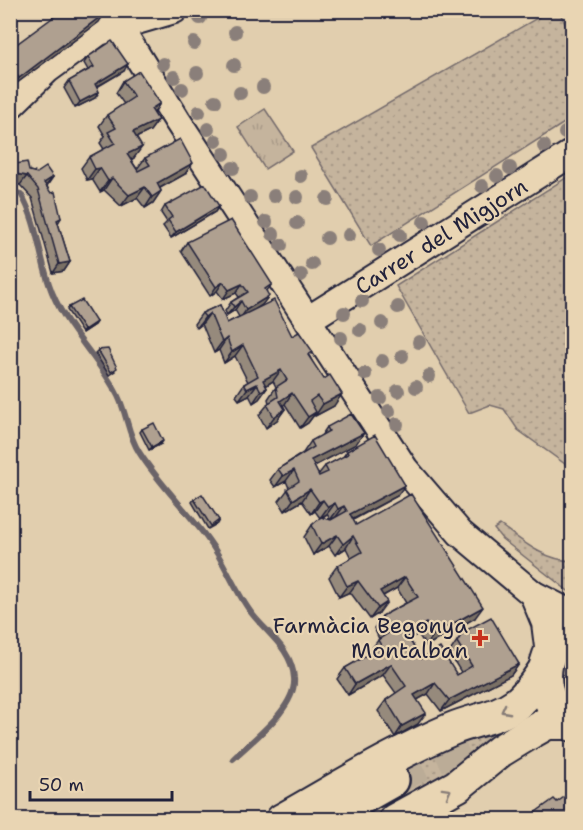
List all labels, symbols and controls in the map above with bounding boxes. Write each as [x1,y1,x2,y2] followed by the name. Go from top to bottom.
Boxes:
[350,172,533,301] street label: Carrer del Migjorn
[273,611,468,665] place label: Farmàcia Begonya Montalban
[473,631,487,645] marker: Farmàcia Begonya Montalban
[501,703,511,714] one-way arrow
[30,764,172,802] scale bar
[39,773,84,797] text: 50 m
[440,788,451,799] one-way arrow

